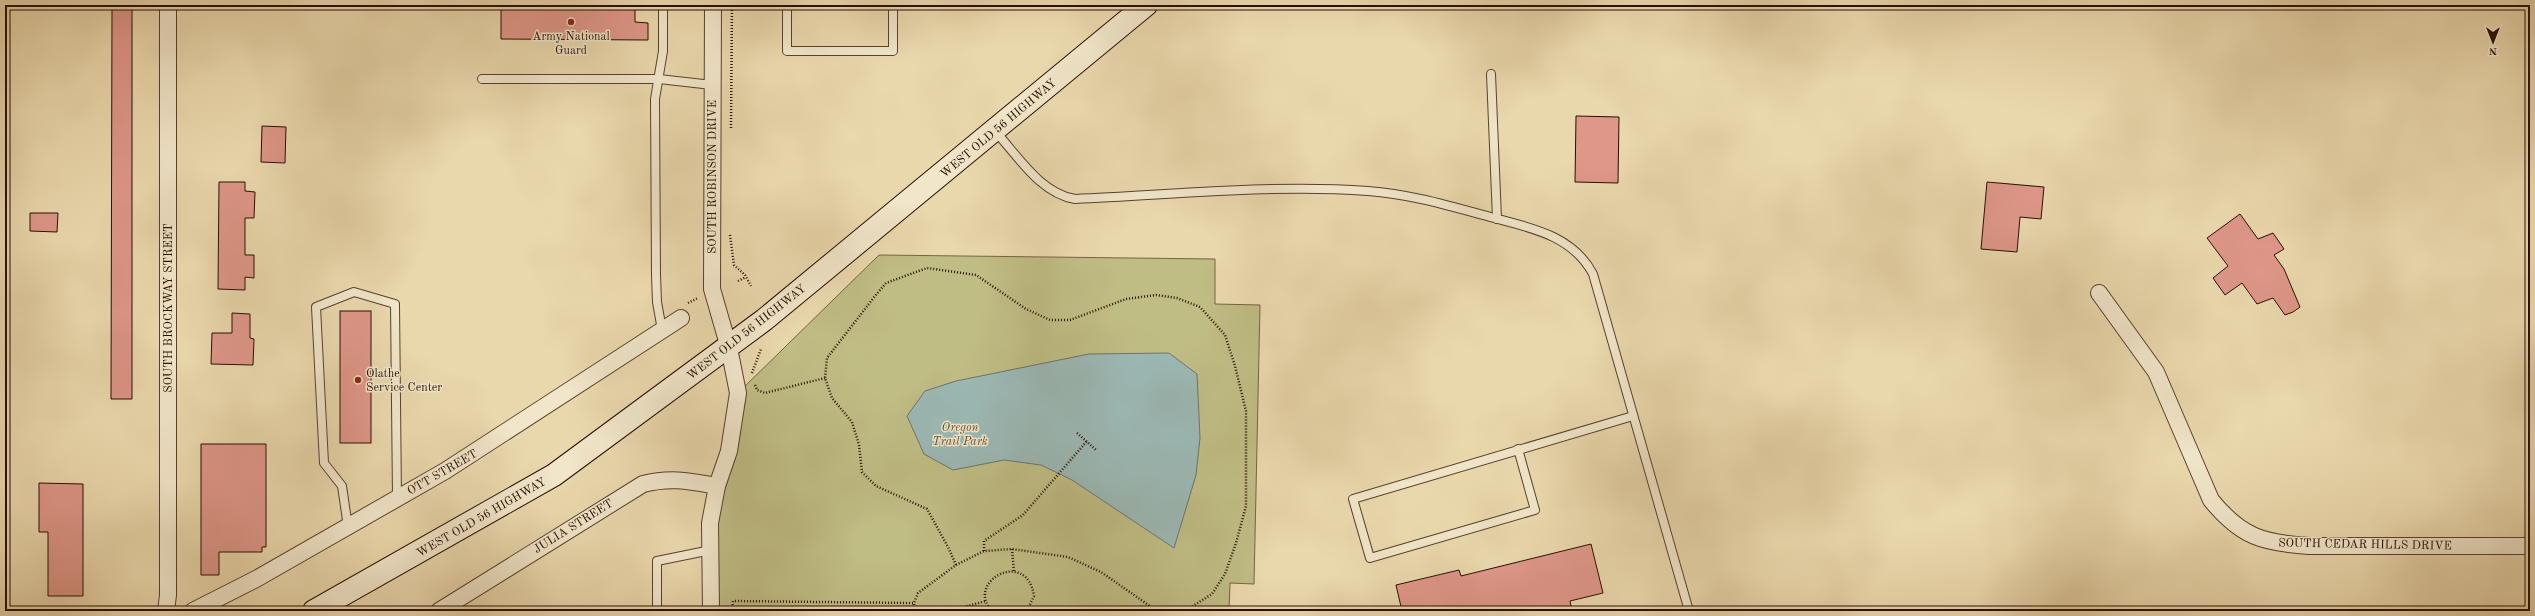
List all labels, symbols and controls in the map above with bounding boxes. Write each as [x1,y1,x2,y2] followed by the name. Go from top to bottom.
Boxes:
[566,17,576,27] marker: Army National Guard
[2473,22,2513,62] north arrow
[532,31,610,57] place label: Army National Guard
[2488,45,2497,56] text: N
[938,76,1059,181] street label: WEST OLD 56 HIGHWAY
[707,100,719,254] street label: SOUTH ROBINSON DRIVE
[163,223,175,393] street label: SOUTH BROCKWAY STREET
[684,282,808,383] street label: WEST OLD 56 HIGHWAY
[366,368,442,394] place label: Olathe Service Center
[353,375,363,385] marker: Olathe Service Center
[932,422,988,448] park label: Oregon Trail Park
[405,448,480,498] street label: OTT STREET
[414,475,548,560] street label: WEST OLD 56 HIGHWAY
[532,498,615,556] street label: JULIA STREET
[2278,537,2452,553] street label: SOUTH CEDAR HILLS DRIVE

